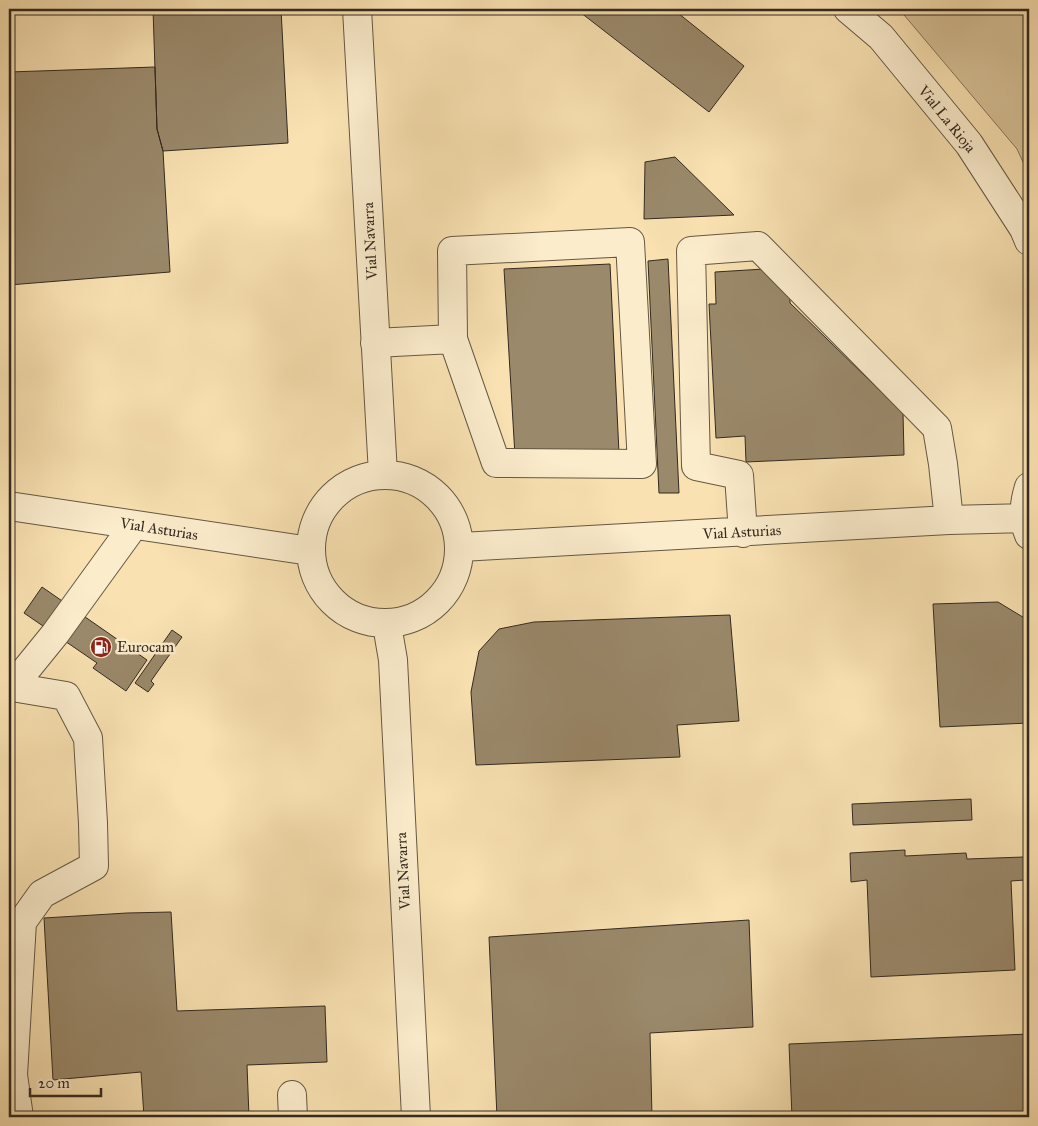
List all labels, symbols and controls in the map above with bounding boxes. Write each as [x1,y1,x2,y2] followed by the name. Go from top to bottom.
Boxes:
[914,81,980,157] street label: Vial La Rioja
[359,201,381,281] street label: Vial Navarra
[118,514,199,544] street label: Vial Asturias
[701,521,782,543] street label: Vial Asturias
[89,635,113,659] fuel station icon: Eurocam
[117,638,175,656] place label: Eurocam
[392,831,414,911] street label: Vial Navarra
[30,1066,101,1098] scale bar
[38,1074,70,1092] text: 20 m

